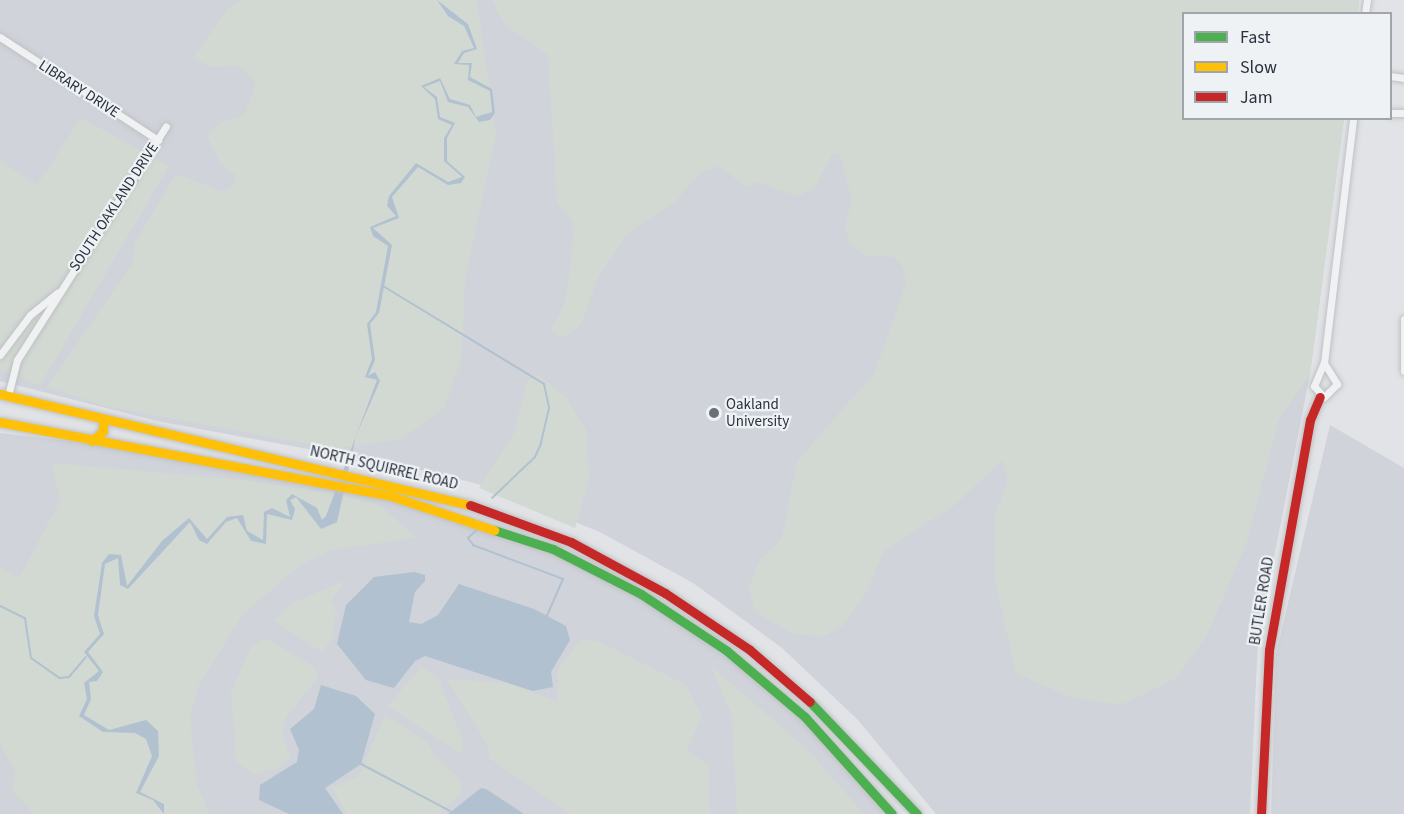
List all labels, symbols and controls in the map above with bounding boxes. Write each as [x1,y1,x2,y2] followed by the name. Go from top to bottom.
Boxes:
[1182,12,1392,120] legend
[1240,25,1271,50] text: Fast
[1240,55,1277,80] text: Slow
[35,56,123,122] street label: LIBRARY DRIVE
[1240,85,1273,110] text: Jam
[66,139,162,275] street label: SOUTH OAKLAND DRIVE
[726,395,789,430] place label: Oakland University
[707,406,721,420] marker: Oakland University
[308,442,460,494] street label: NORTH SQUIRREL ROAD
[1246,556,1278,646] street label: BUTLER ROAD

